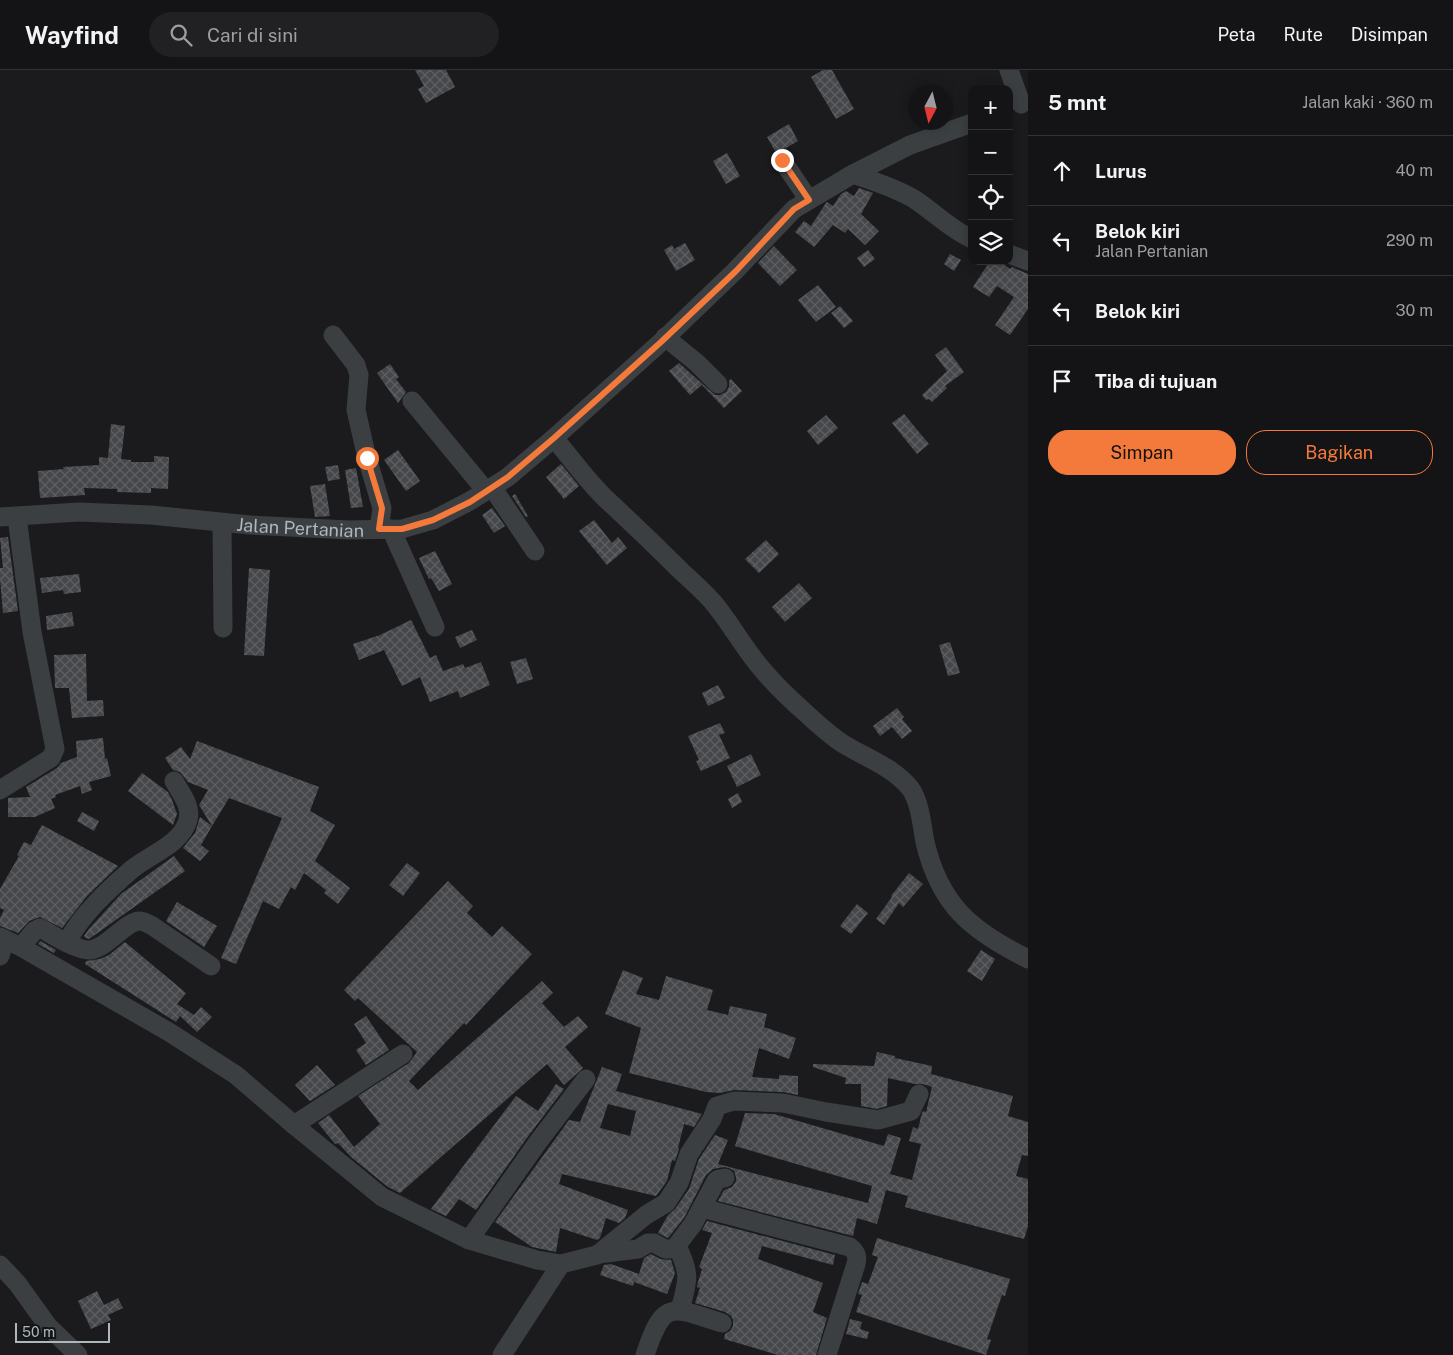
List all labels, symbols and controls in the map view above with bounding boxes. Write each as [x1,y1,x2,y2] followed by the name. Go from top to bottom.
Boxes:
[149,12,499,57] search box
[25,21,119,49] text: Wayfind
[167,21,195,49] icon: search
[207,24,298,46] text: Cari di sini
[1217,24,1255,45] text: Peta
[1283,24,1323,45] text: Rute
[1351,24,1428,45] text: Disimpan
[908,85,953,130] north arrow
[968,85,1013,265] map controls
[968,85,1013,130] button: +
[1048,90,1107,115] text: 5 mnt
[1302,93,1433,112] text: Jalan kaki · 360 m
[968,130,1013,175] button: −
[771,149,794,172] route end
[1048,157,1076,185] icon: ahead
[1095,160,1147,182] text: Lurus
[1395,161,1433,180] text: 40 m
[968,175,1013,220] button: locate
[968,220,1013,265] button: layers
[1095,220,1180,242] text: Belok kiri
[1048,227,1076,255] icon: left
[1386,231,1433,250] text: 290 m
[1095,242,1208,261] text: Jalan Pertanian
[1048,297,1076,325] icon: left
[1095,300,1180,322] text: Belok kiri
[1396,301,1433,320] text: 30 m
[1048,367,1076,395] icon: arrive
[1095,370,1217,392] text: Tiba di tujuan
[1048,430,1236,475] button: Simpan
[1246,430,1433,475] button: Bagikan
[356,447,379,470] route start
[236,513,364,541] street label: Jalan Pertanian
[15,1320,110,1343] scale bar
[22,1324,55,1340] text: 50 m

